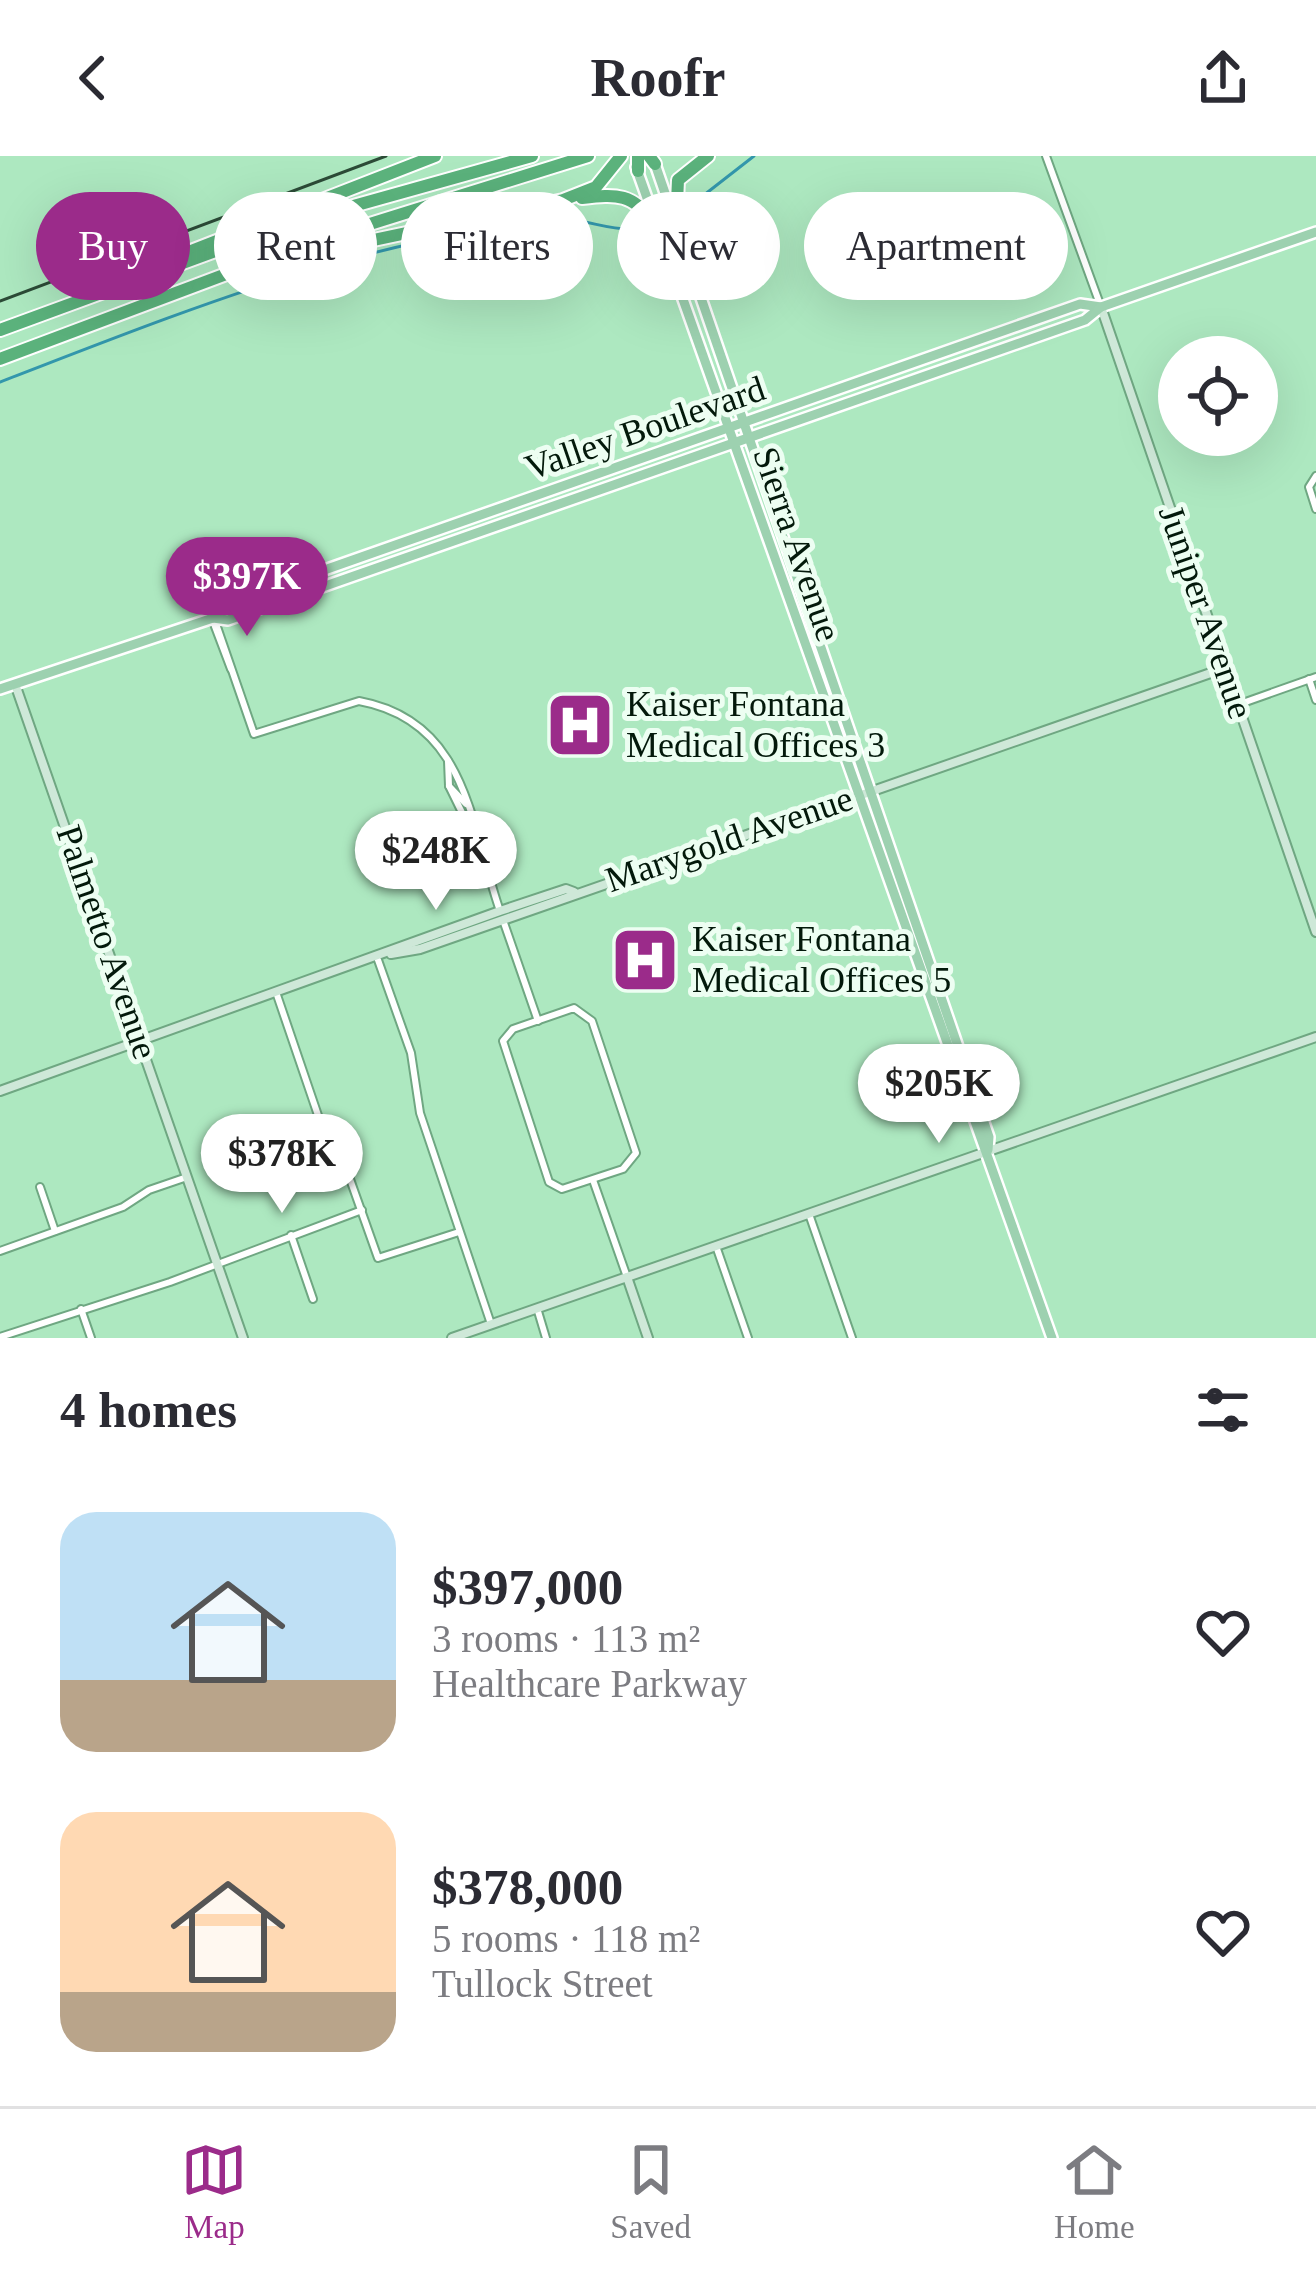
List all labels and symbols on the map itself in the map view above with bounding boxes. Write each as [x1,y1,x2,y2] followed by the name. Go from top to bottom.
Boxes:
[520,368,770,488] street label: Valley Boulevard
[745,442,849,646] street label: Sierra Avenue
[1151,500,1261,724] street label: Juniper Avenue
[163,537,331,639] pin: $397K
[626,684,885,765] place label: Kaiser Fontana Medical Offices 3
[545,690,615,760] hospital icon: Kaiser Fontana Medical Offices 3
[600,778,858,900] street label: Marygold Avenue
[352,811,520,913] pin: $248K
[48,820,166,1064] street label: Palmetto Avenue
[692,919,951,1000] place label: Kaiser Fontana Medical Offices 5
[610,925,680,995] hospital icon: Kaiser Fontana Medical Offices 5
[855,1044,1023,1146] pin: $205K
[198,1114,366,1216] pin: $378K

